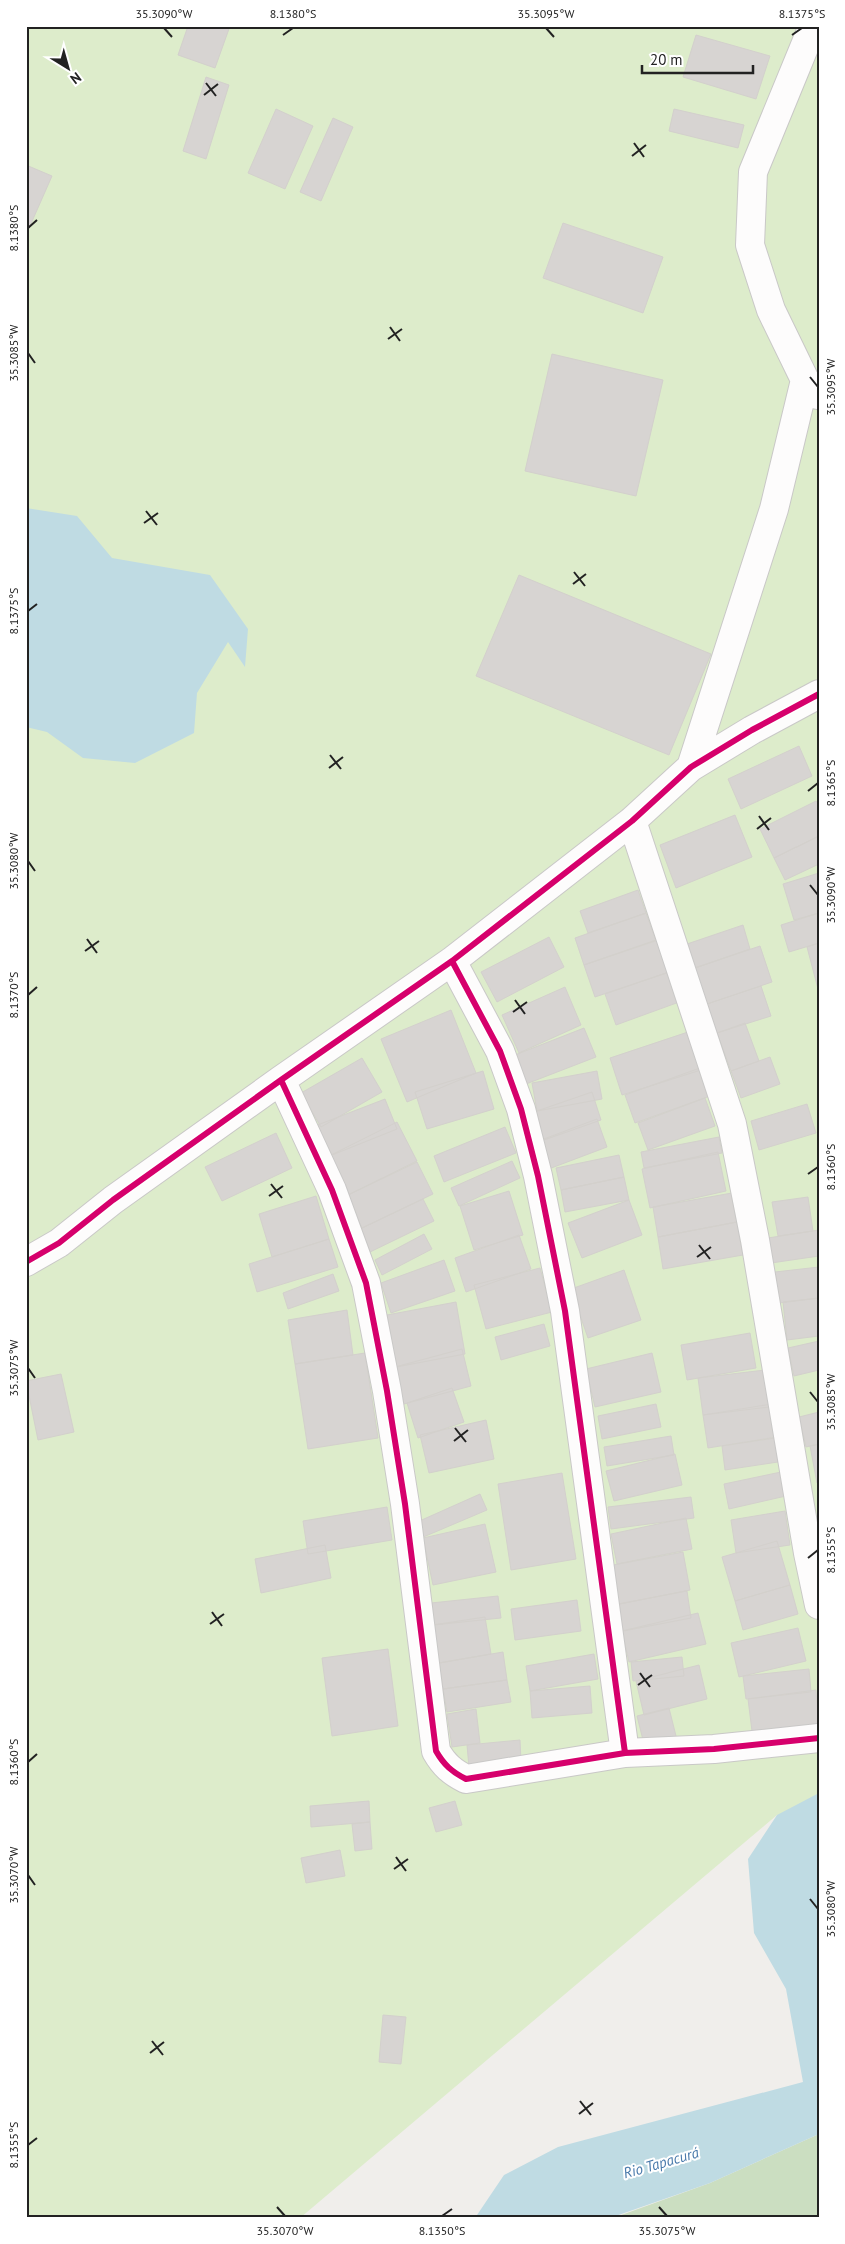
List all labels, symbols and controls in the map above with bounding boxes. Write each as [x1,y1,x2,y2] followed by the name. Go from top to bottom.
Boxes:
[136,6,192,21] text: 35.3090°W
[270,6,316,21] text: 8.1380°S
[518,6,574,21] text: 35.3095°W
[779,6,825,21] text: 8.1375°S
[42,42,92,92] north arrow
[642,42,754,74] scale bar
[650,50,683,69] text: 20 m
[67,68,85,88] text: N
[6,205,21,251] text: 8.1380°S
[6,325,21,381] text: 35.3085°W
[823,359,838,415] text: 35.3095°W
[6,588,21,634] text: 8.1375°S
[823,760,838,806] text: 8.1365°S
[6,833,21,889] text: 35.3080°W
[823,867,838,923] text: 35.3090°W
[6,972,21,1018] text: 8.1370°S
[823,1144,838,1190] text: 8.1360°S
[6,1340,21,1396] text: 35.3075°W
[823,1374,838,1430] text: 35.3085°W
[823,1527,838,1573] text: 8.1355°S
[6,1739,21,1785] text: 8.1360°S
[6,1847,21,1903] text: 35.3070°W
[823,1881,838,1937] text: 35.3080°W
[6,2122,21,2168] text: 8.1355°S
[621,2142,702,2182] water label: Rio Tapacurá
[257,2223,313,2238] text: 35.3070°W
[419,2223,465,2238] text: 8.1350°S
[639,2223,695,2238] text: 35.3075°W

